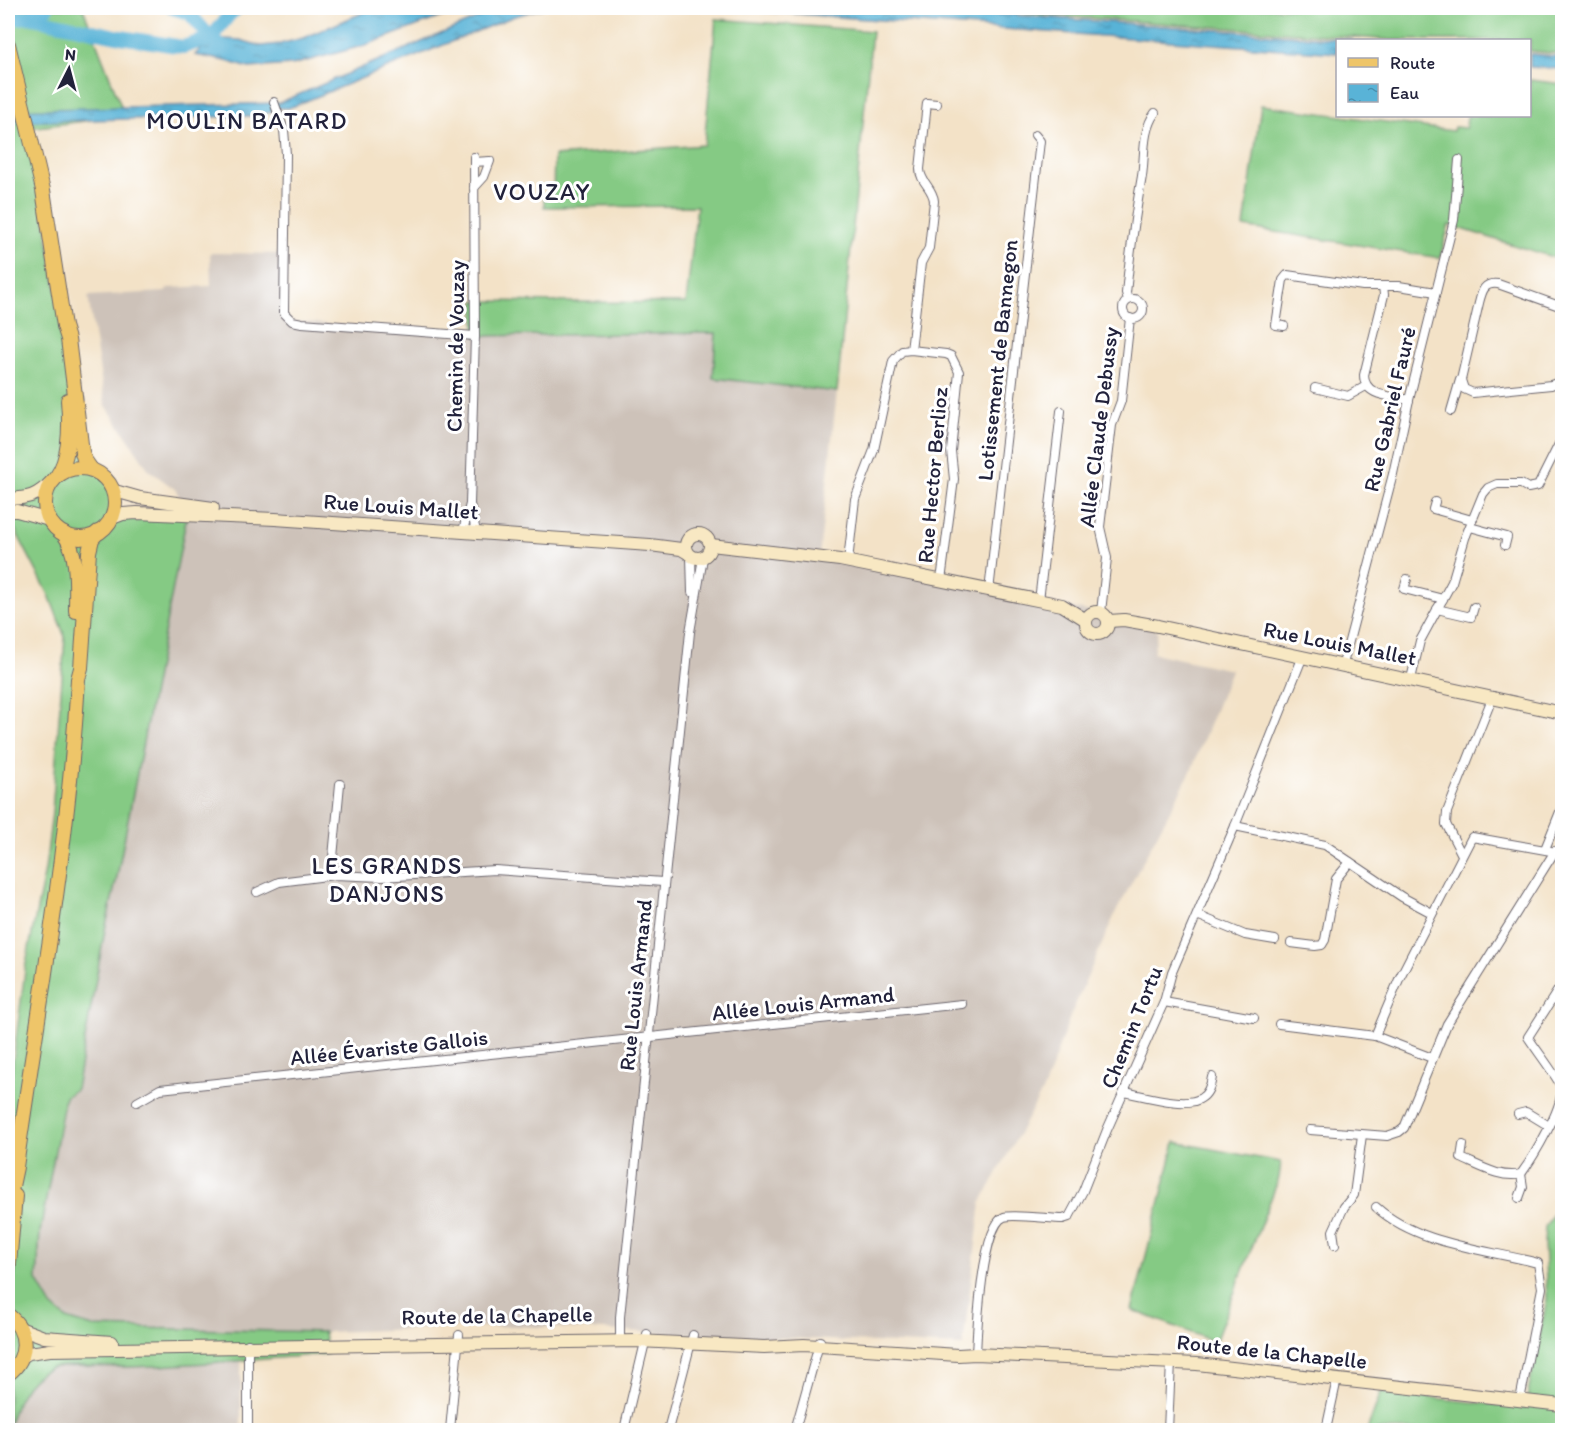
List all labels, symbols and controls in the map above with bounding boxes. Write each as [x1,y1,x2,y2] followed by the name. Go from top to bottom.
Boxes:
[39,39,99,99] north arrow
[1336,39,1531,117] legend
[64,45,77,65] text: N
[1390,52,1435,74] text: Route
[1390,82,1419,104] text: Eau
[146,106,348,135] district label: MOULIN BATARD
[493,177,591,206] district label: VOUZAY
[971,238,1024,482] street label: Lotissement de Bannegon
[441,259,471,432] street label: Chemin de Vouzay
[1073,324,1124,529] street label: Allée Claude Debussy
[1357,324,1422,494] street label: Rue Gabriel Fauré
[911,386,954,564] street label: Rue Hector Berlioz
[322,488,479,525] street label: Rue Louis Mallet
[1261,615,1419,672] street label: Rue Louis Mallet
[311,851,463,908] district label: LES GRANDS DANJONS
[613,898,658,1072] street label: Rue Louis Armand
[1095,962,1168,1092] street label: Chemin Tortu
[710,980,896,1027] street label: Allée Louis Armand
[289,1024,489,1071] street label: Allée Évariste Gallois
[401,1300,593,1331] street label: Route de la Chapelle
[1175,1328,1368,1375] street label: Route de la Chapelle

